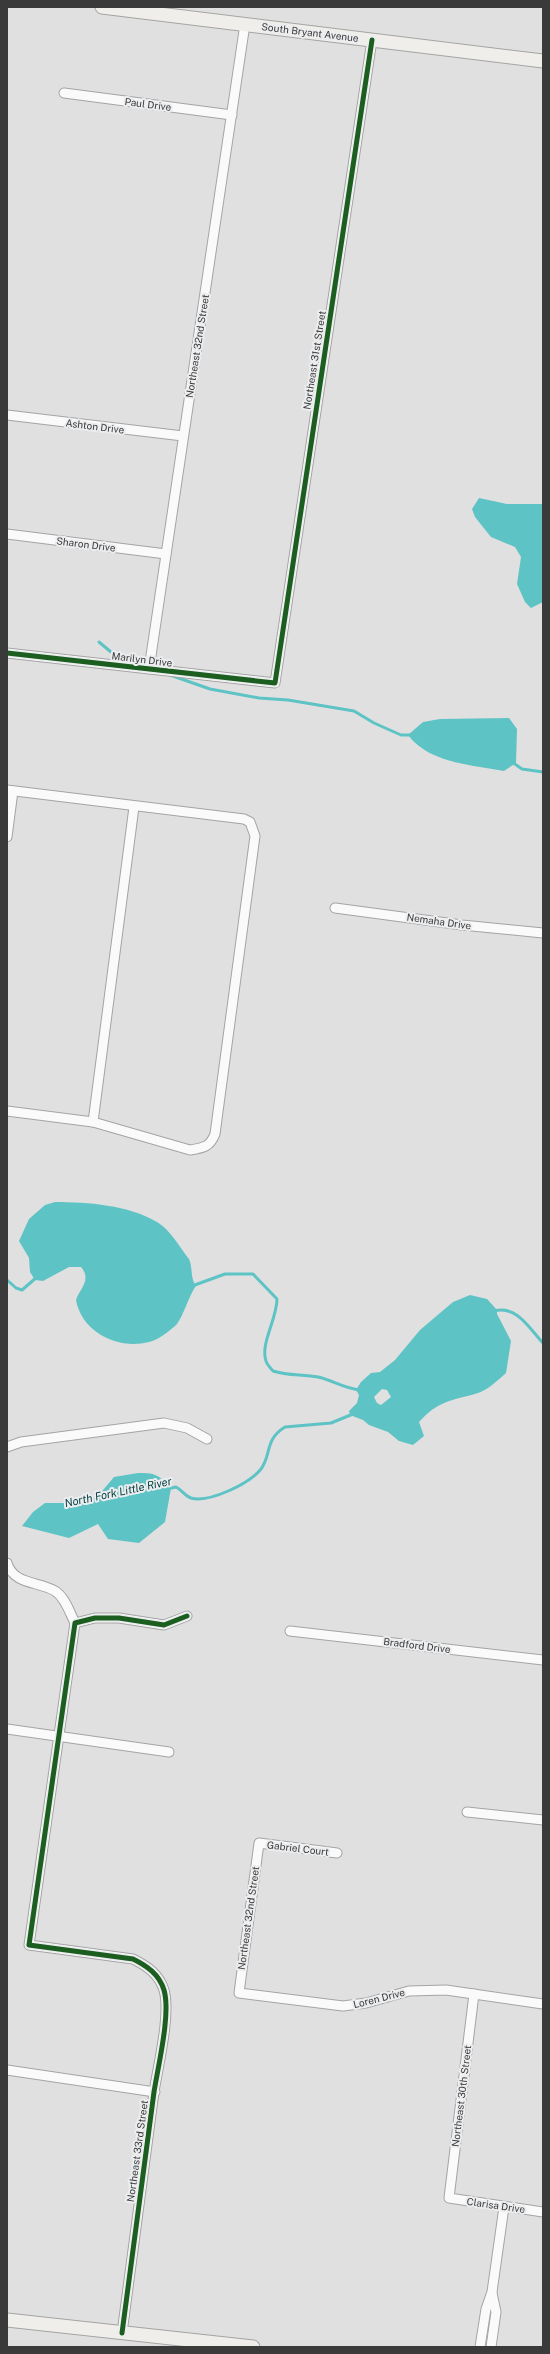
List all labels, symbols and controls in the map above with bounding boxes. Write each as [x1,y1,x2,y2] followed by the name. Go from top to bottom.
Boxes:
[261,20,360,44] street label: South Bryant Avenue
[124,95,172,113] street label: Paul Drive
[183,293,211,399] street label: Northeast 32nd Street
[300,310,328,410] street label: Northeast 31st Street
[65,416,125,436] street label: Ashton Drive
[56,534,117,554] street label: Sharon Drive
[111,649,173,669] street label: Marilyn Drive
[406,911,472,932] street label: Nemaha Drive
[63,1475,173,1509] water label: North Fork Little River
[383,1635,452,1655] street label: Bradford Drive
[266,1838,330,1858] street label: Gabriel Court
[235,1865,261,1971] street label: Northeast 32nd Street
[352,1986,406,2010] street label: Loren Drive
[449,2044,473,2148] street label: Northeast 30th Street
[124,2099,150,2203] street label: Northeast 33rd Street
[466,2195,526,2215] street label: Clarisa Drive

